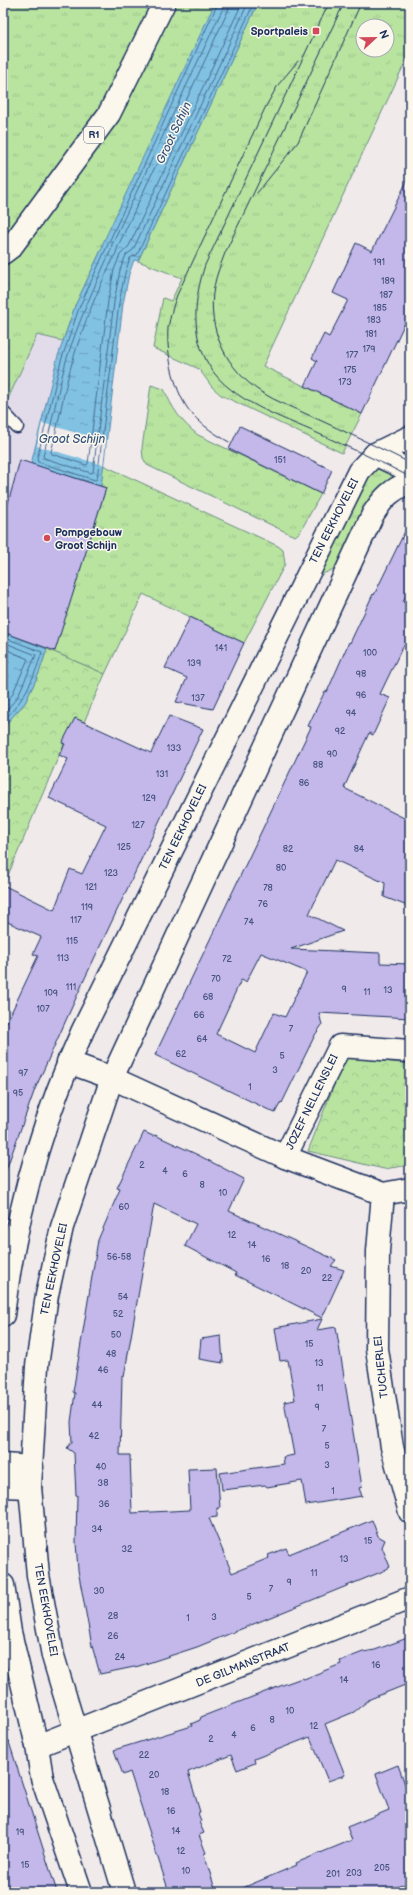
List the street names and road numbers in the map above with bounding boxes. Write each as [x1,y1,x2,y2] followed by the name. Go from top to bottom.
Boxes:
[84,127,104,143] road number: R1
[307,476,361,566] street label: TEN EEKHOVELEI
[157,781,210,872] street label: TEN EEKHOVELEI
[283,1052,341,1152] street label: JOZEF NELLENSLEI
[38,1221,70,1316] street label: TEN EEKHOVELEI
[371,1335,391,1399] street label: TUCHERLEI
[31,1563,61,1658] street label: TEN EEKHOVELEI
[194,1640,292,1690] street label: DE GILMANSTRAAT

